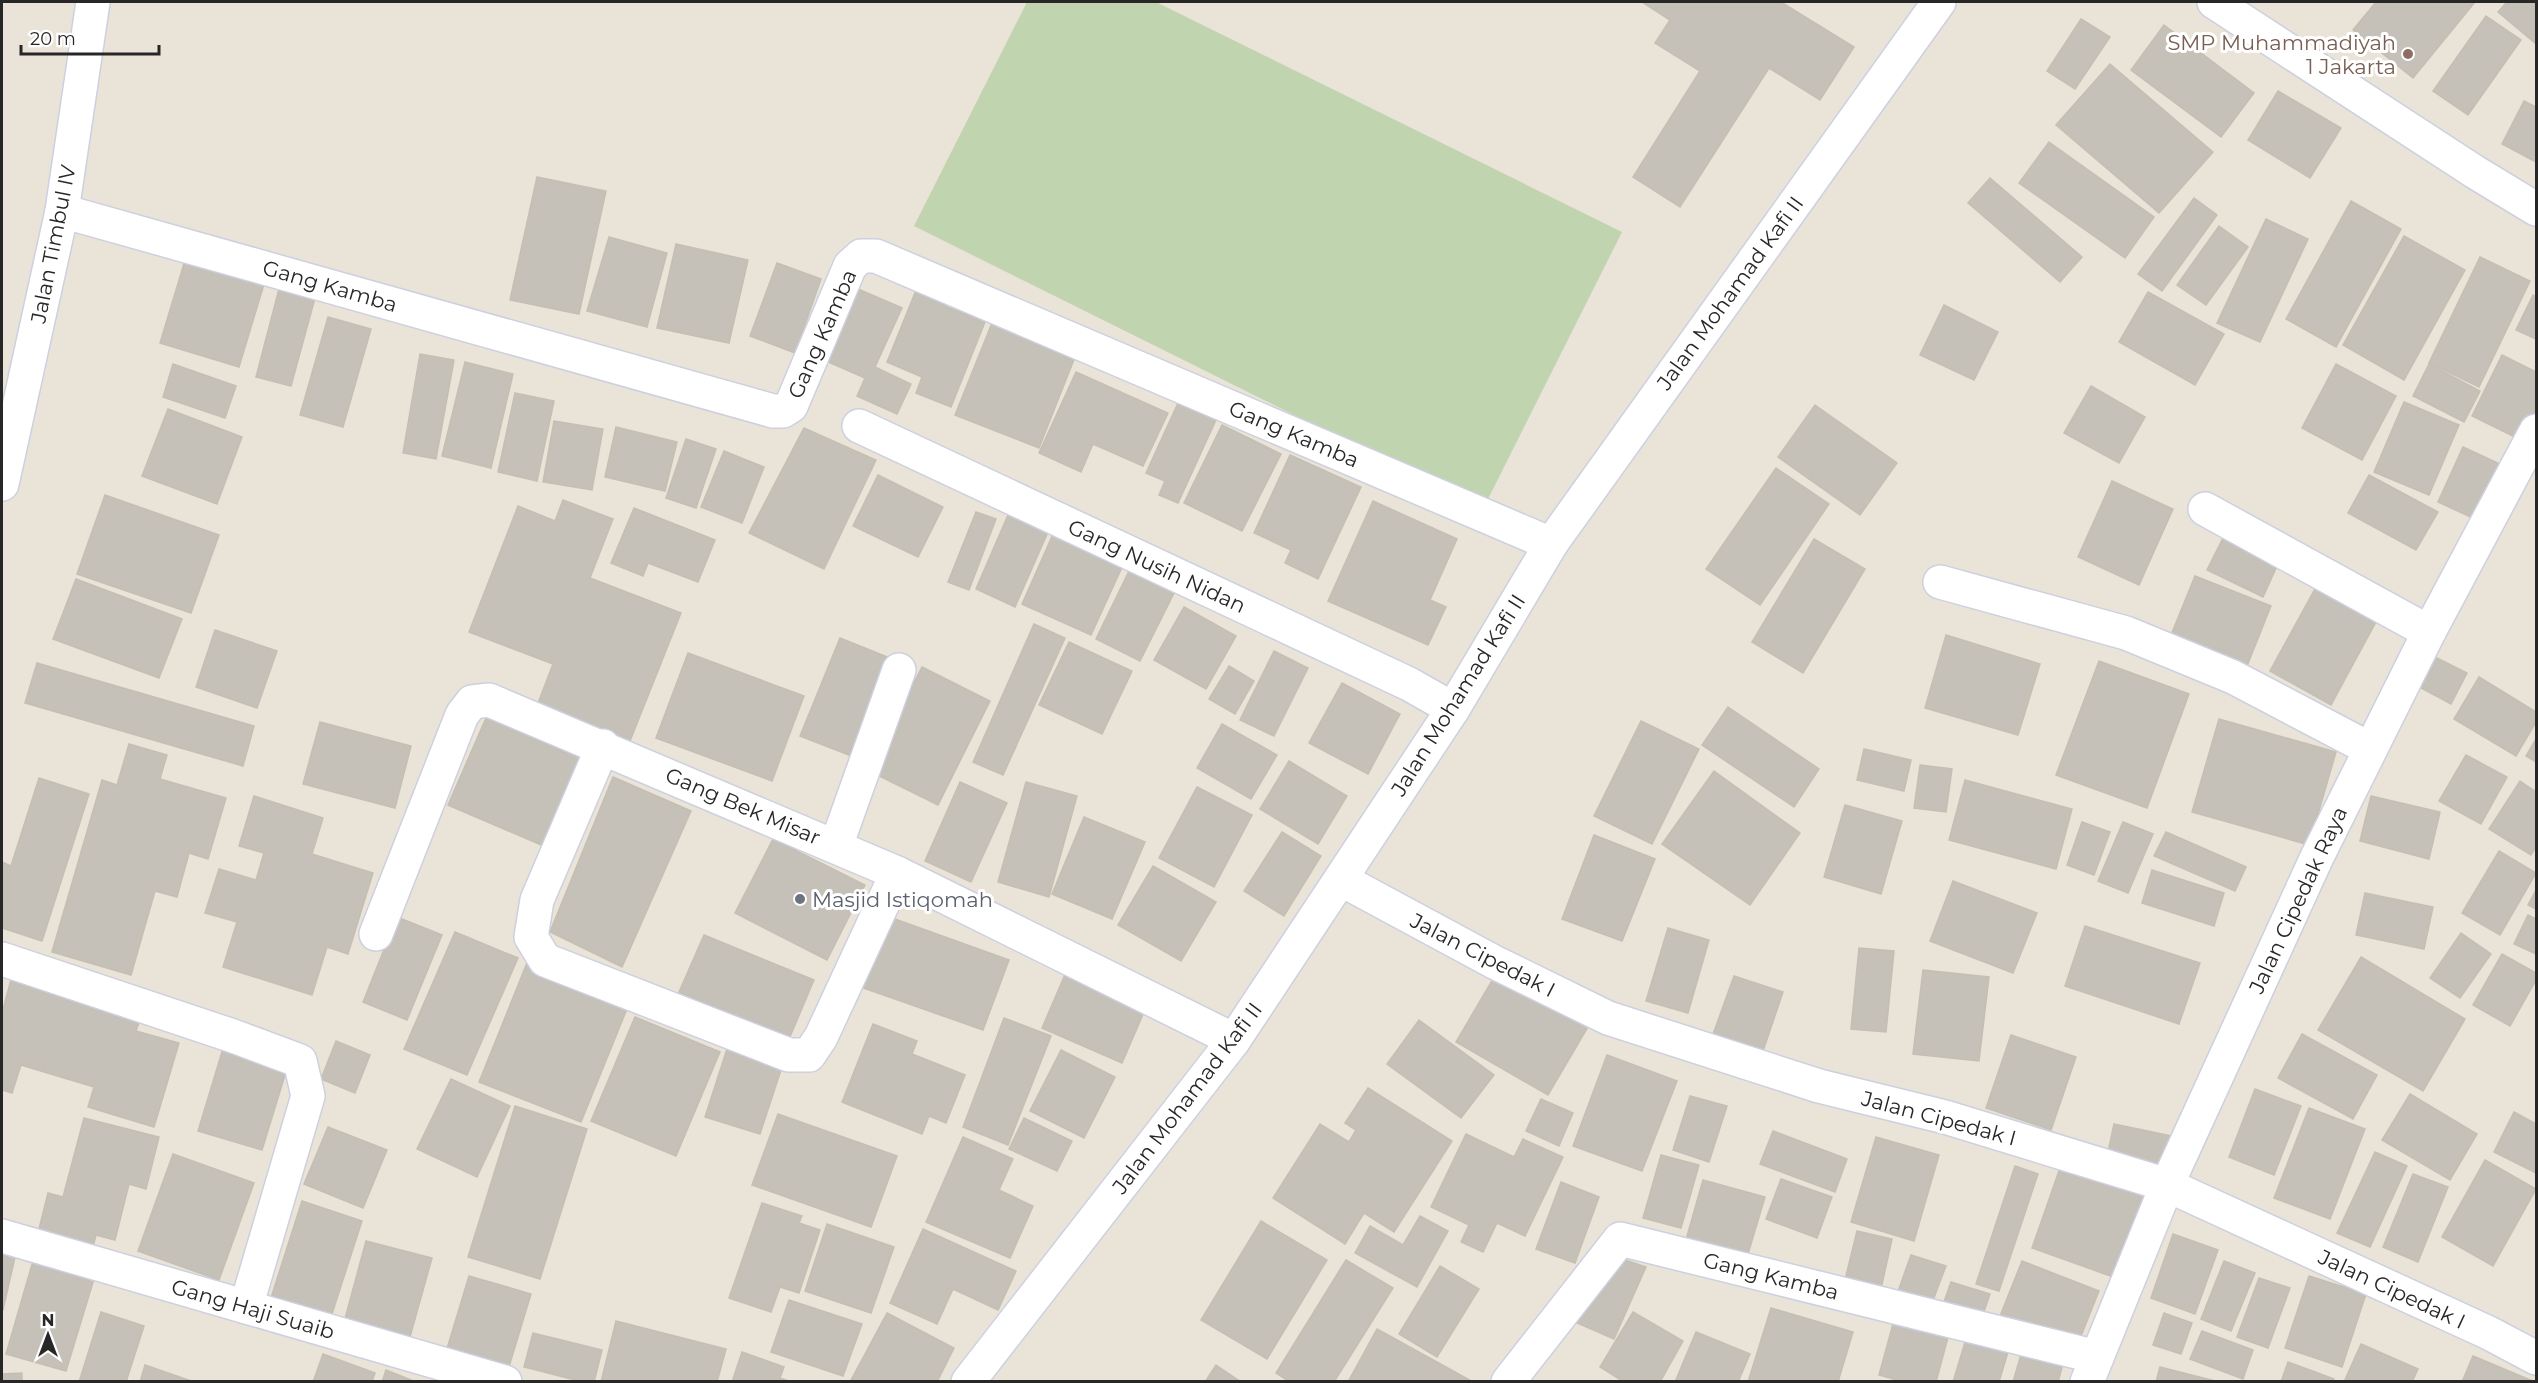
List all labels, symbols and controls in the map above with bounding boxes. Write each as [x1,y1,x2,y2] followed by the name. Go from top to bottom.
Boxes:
[21,18,159,56] scale bar
[30,28,76,50] text: 20 m
[2167,30,2396,79] place label: SMP Muhammadiyah 1 Jakarta
[2401,47,2415,61] marker: SMP Muhammadiyah 1 Jakarta
[25,162,81,326] street label: Jalan Timbul IV
[1651,191,1809,395] street label: Jalan Mohamad Kafi II
[260,255,400,317] street label: Gang Kamba
[782,266,862,402] street label: Gang Kamba
[1225,395,1363,473] street label: Gang Kamba
[1064,514,1250,618] street label: Gang Nusih Nidan
[1385,590,1530,801] street label: Jalan Mohamad Kafi II
[662,762,824,850] street label: Gang Bek Misar
[2243,803,2352,998] street label: Jalan Cipedak Raya
[812,887,993,912] place label: Masjid Istiqomah
[793,892,807,906] marker: Masjid Istiqomah
[1406,907,1560,1002] street label: Jalan Cipedak I
[1106,997,1267,1199] street label: Jalan Mohamad Kafi II
[1858,1085,2019,1151] street label: Jalan Cipedak I
[2314,1244,2469,1334] street label: Jalan Cipedak I
[1701,1247,1841,1305] street label: Gang Kamba
[169,1274,337,1344] street label: Gang Haji Suaib
[18,1305,78,1365] north arrow
[42,1311,54,1330] text: N

